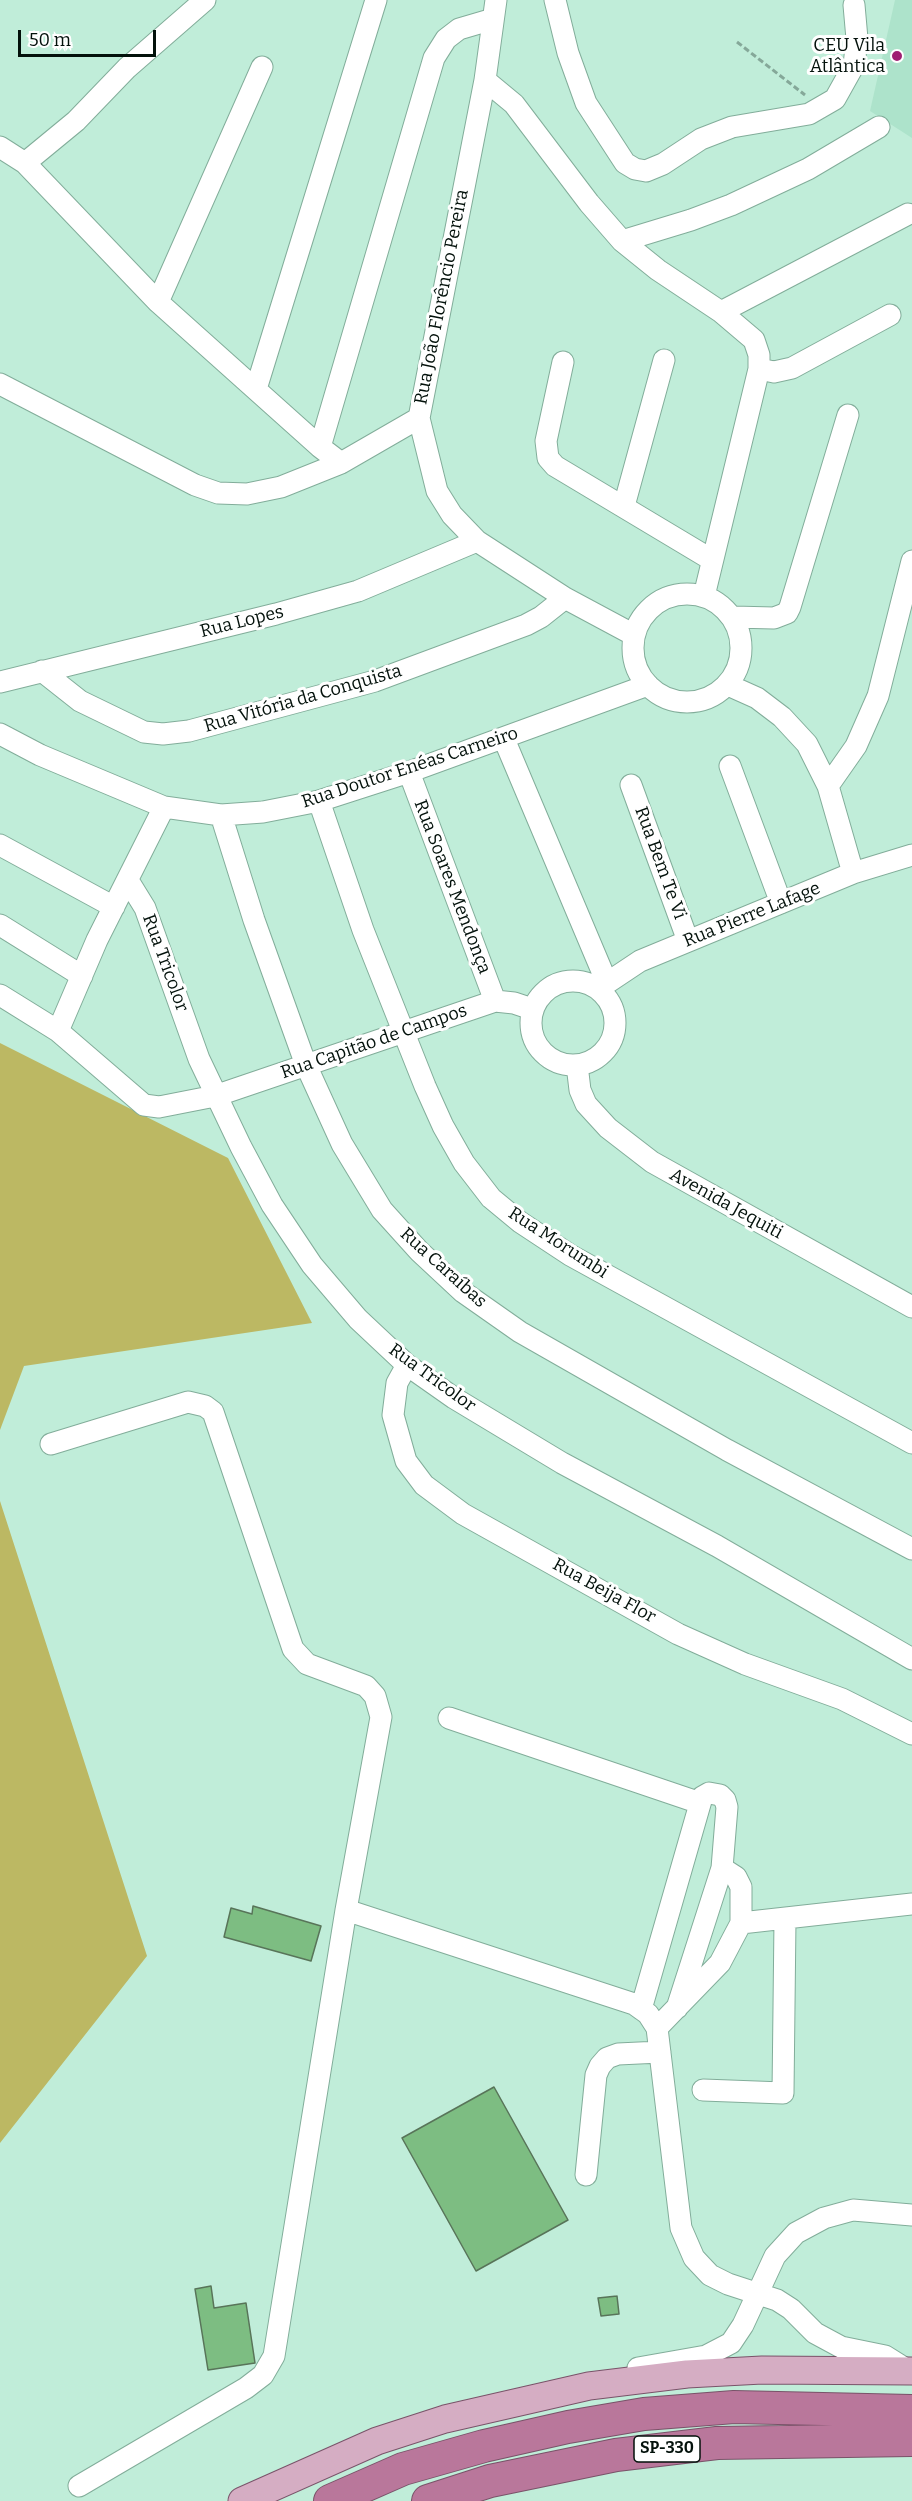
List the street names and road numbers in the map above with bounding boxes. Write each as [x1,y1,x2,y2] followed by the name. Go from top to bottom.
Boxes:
[411,188,473,406] street label: Rua João Florêncio Pereira
[198,601,286,643] street label: Rua Lopes
[202,660,404,738] street label: Rua Vitória da Conquista
[299,723,521,813] street label: Rua Doutor Enéas Carneiro
[409,797,495,977] street label: Rua Soares Mendonça
[630,804,690,922] street label: Rua Bem Te Vi
[680,878,824,952] street label: Rua Pierre Lafage
[137,911,193,1015] street label: Rua Tricolor
[278,1000,470,1084] street label: Rua Capitão de Campos
[666,1164,786,1244] street label: Avenida Jequiti
[504,1203,612,1283] street label: Rua Morumbi
[395,1224,491,1312] street label: Rua Caraíbas
[384,1339,480,1417] street label: Rua Tricolor
[549,1554,659,1628] street label: Rua Beija Flor
[634,2436,700,2462] road number: SP-330

